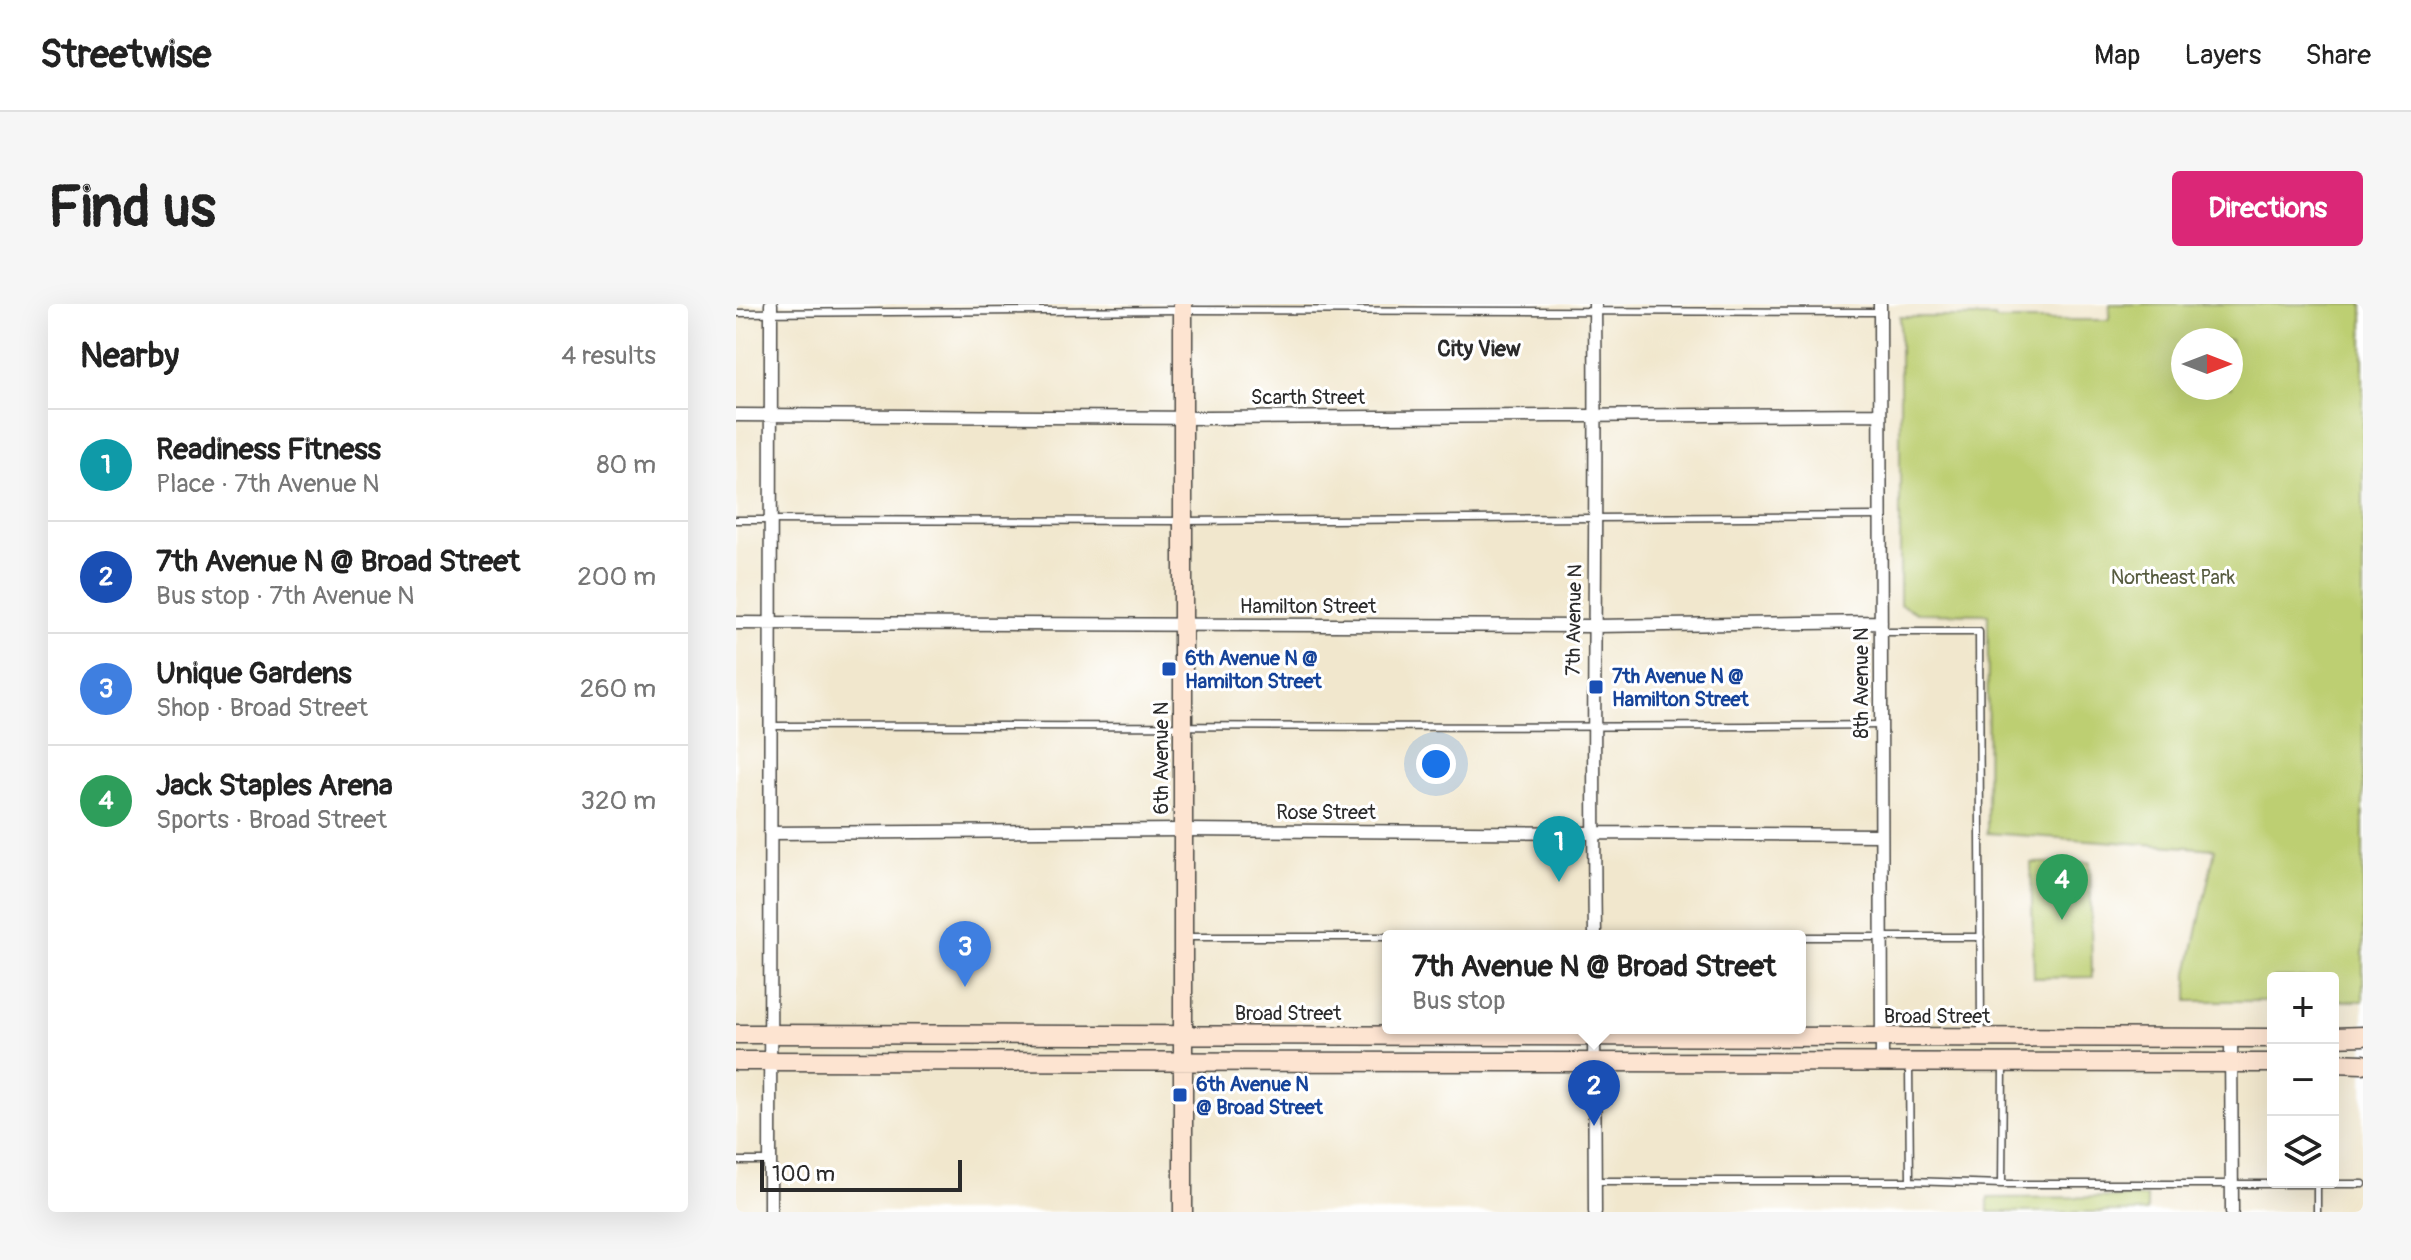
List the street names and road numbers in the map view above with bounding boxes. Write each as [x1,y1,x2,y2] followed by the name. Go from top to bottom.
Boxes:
[1251,385,1366,410] street label: Scarth Street
[1561,564,1587,676] street label: 7th Avenue N
[1240,594,1377,619] street label: Hamilton Street
[1849,627,1874,739] street label: 8th Avenue N
[1149,702,1174,814] street label: 6th Avenue N
[1276,800,1377,825] street label: Rose Street
[1235,1001,1342,1026] street label: Broad Street
[1884,1004,1991,1029] street label: Broad Street

